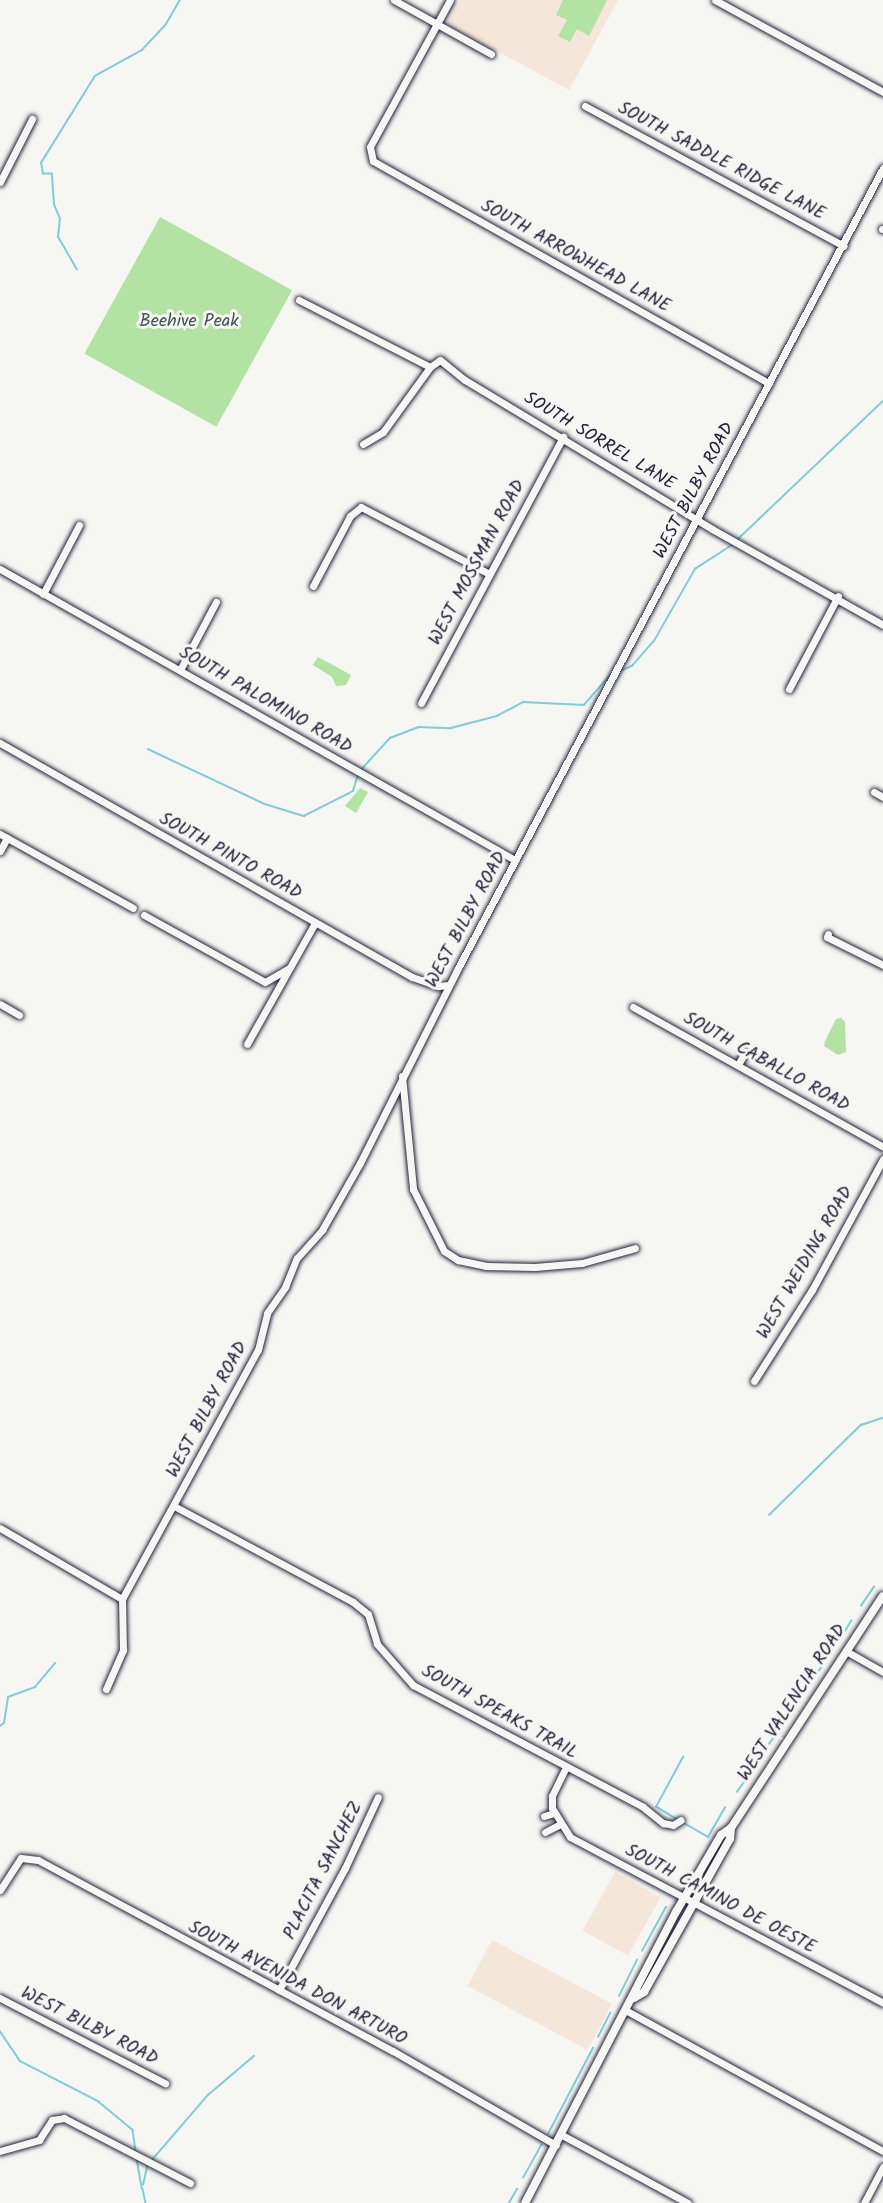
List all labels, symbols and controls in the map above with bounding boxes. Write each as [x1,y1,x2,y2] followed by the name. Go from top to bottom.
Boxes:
[614,98,828,226] street label: SOUTH SADDLE RIDGE LANE
[477,196,673,318] street label: SOUTH ARROWHEAD LANE
[139,311,239,333] park label: Beehive Peak
[519,388,679,496] street label: SOUTH SORREL LANE
[650,419,740,563] street label: WEST BILBY ROAD
[425,477,531,649] street label: WEST MOSSMAN ROAD
[175,643,355,759] street label: SOUTH PALOMINO ROAD
[155,809,305,905] street label: SOUTH PINTO ROAD
[422,848,512,992] street label: WEST BILBY ROAD
[679,1008,853,1118] street label: SOUTH CABALLO ROAD
[753,1183,859,1343] street label: WEST WEIDING ROAD
[163,1338,253,1482] street label: WEST BILBY ROAD
[734,1621,852,1785] street label: WEST VALENCIA ROAD
[417,1661,581,1765] street label: SOUTH SPEAKS TRAIL
[280,1798,368,1944] street label: PLACITA SANCHEZ
[621,1841,819,1959] street label: SOUTH CAMINO DE OESTE
[184,1917,410,2051] street label: SOUTH AVENIDA DON ARTURO
[17,1983,161,2071] street label: WEST BILBY ROAD

